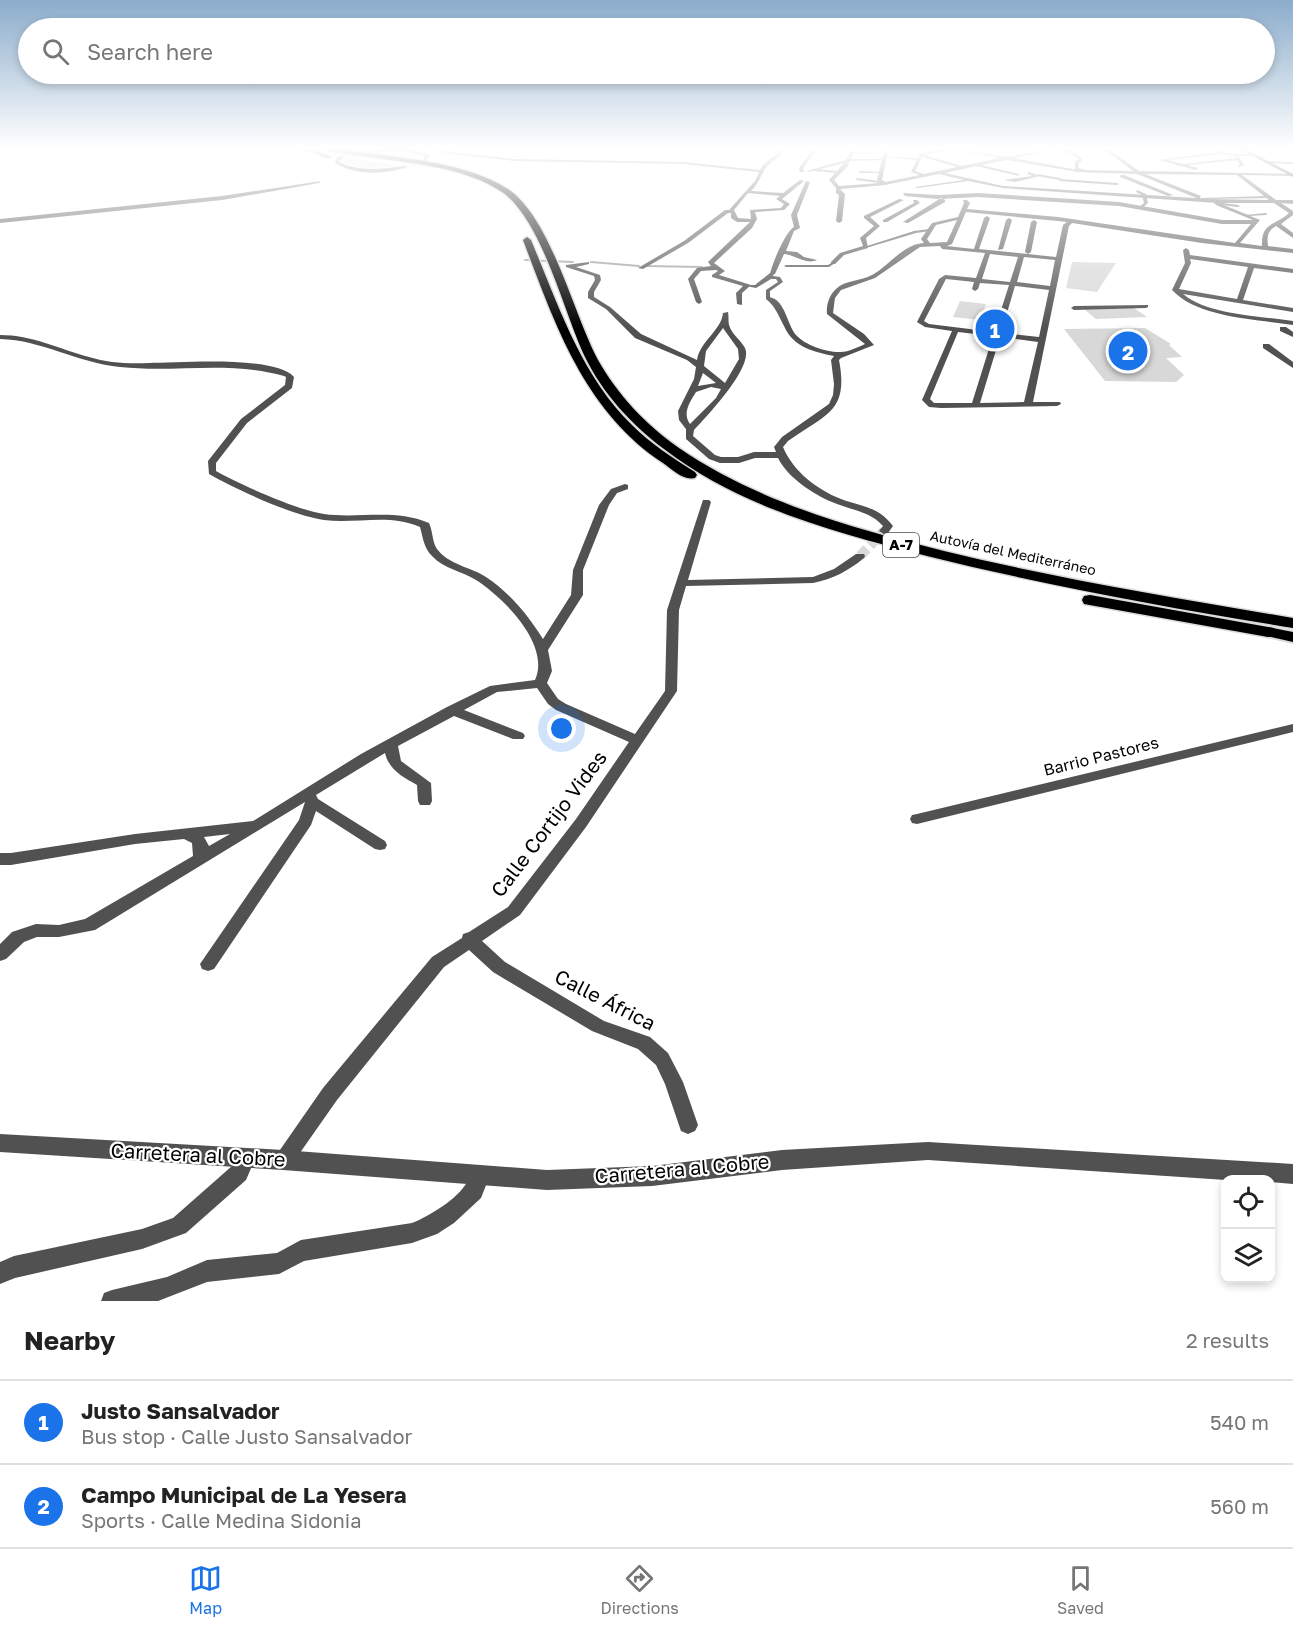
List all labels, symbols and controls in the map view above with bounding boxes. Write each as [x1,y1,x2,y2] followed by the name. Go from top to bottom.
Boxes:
[18,18,1275,84] search box
[39,35,72,68] icon: search
[87,38,213,65] text: Search here
[976,306,1014,352] pin: 1
[1108,328,1148,374] pin: 2
[929,527,1098,578] street label: Autovía del Mediterráneo
[883,533,919,557] road number: A-7
[547,714,576,743] your location
[1041,732,1161,780] street label: Barrio Pastores
[485,746,611,901] street label: Calle Cortijo Vides
[551,964,660,1035] street label: Calle África
[110,1137,286,1171] street label: Carretera al Cobre
[594,1148,770,1188] street label: Carretera al Cobre
[1221,1175,1275,1283] map controls
[1221,1175,1275,1229] button: locate
[1221,1229,1275,1283] button: layers
[24,1325,115,1356] text: Nearby
[1186,1328,1269,1352] text: 2 results
[81,1397,280,1424] text: Justo Sansalvador
[38,1410,49,1434] text: 1
[1210,1410,1269,1434] text: 540 m
[81,1424,412,1448] text: Bus stop · Calle Justo Sansalvador
[81,1481,406,1508] text: Campo Municipal de La Yesera
[37,1494,50,1518] text: 2
[1210,1494,1269,1518] text: 560 m
[81,1508,361,1532] text: Sports · Calle Medina Sidonia
[189,1562,222,1618] tab: Map
[601,1562,679,1618] tab: Directions
[1057,1562,1104,1618] tab: Saved

